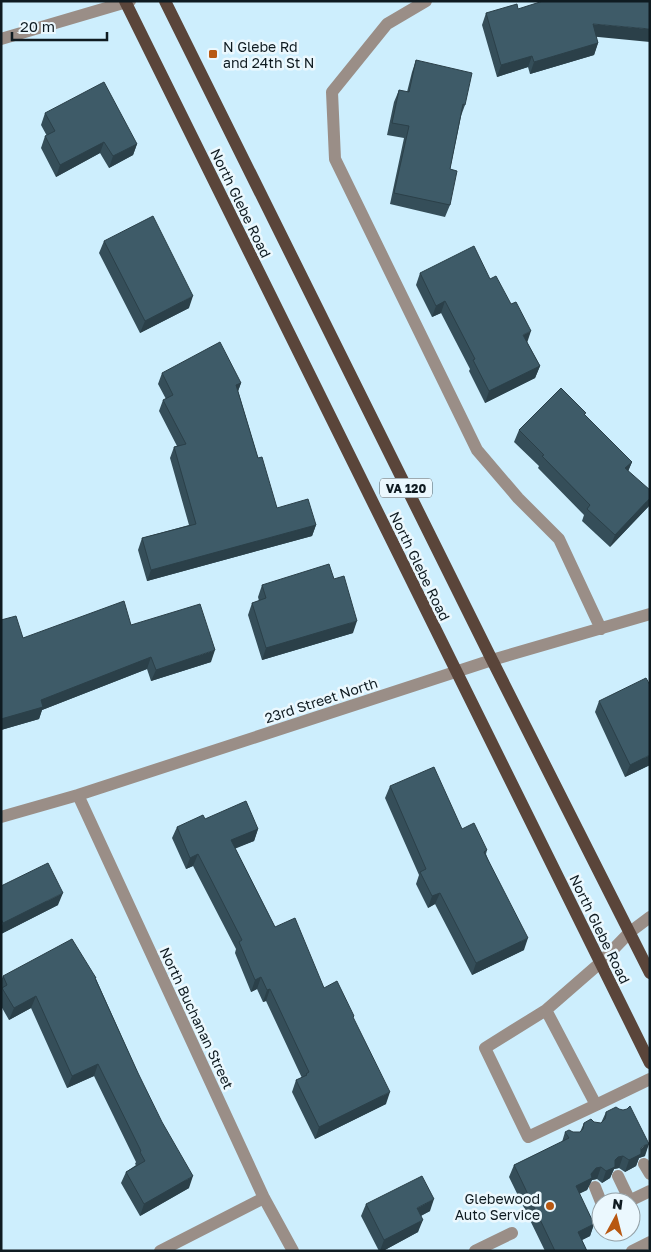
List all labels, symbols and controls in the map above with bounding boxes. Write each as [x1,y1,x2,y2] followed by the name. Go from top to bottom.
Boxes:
[12,10,108,42] scale bar
[20,17,55,35] text: 20 m
[223,38,314,71] place label: N Glebe Rd and 24th St N
[207,48,219,60] marker: N Glebe Rd and 24th St N
[207,146,275,260] street label: North Glebe Road
[380,478,432,498] road number: VA 120
[386,509,454,623] street label: North Glebe Road
[262,674,380,726] street label: 23rd Street North
[566,872,634,986] street label: North Glebe Road
[157,944,237,1092] street label: North Buchanan Street
[455,1190,540,1223] place label: Glebewood Auto Service
[591,1192,641,1242] north arrow
[611,1195,624,1213] text: N
[544,1200,556,1212] marker: Glebewood Auto Service

